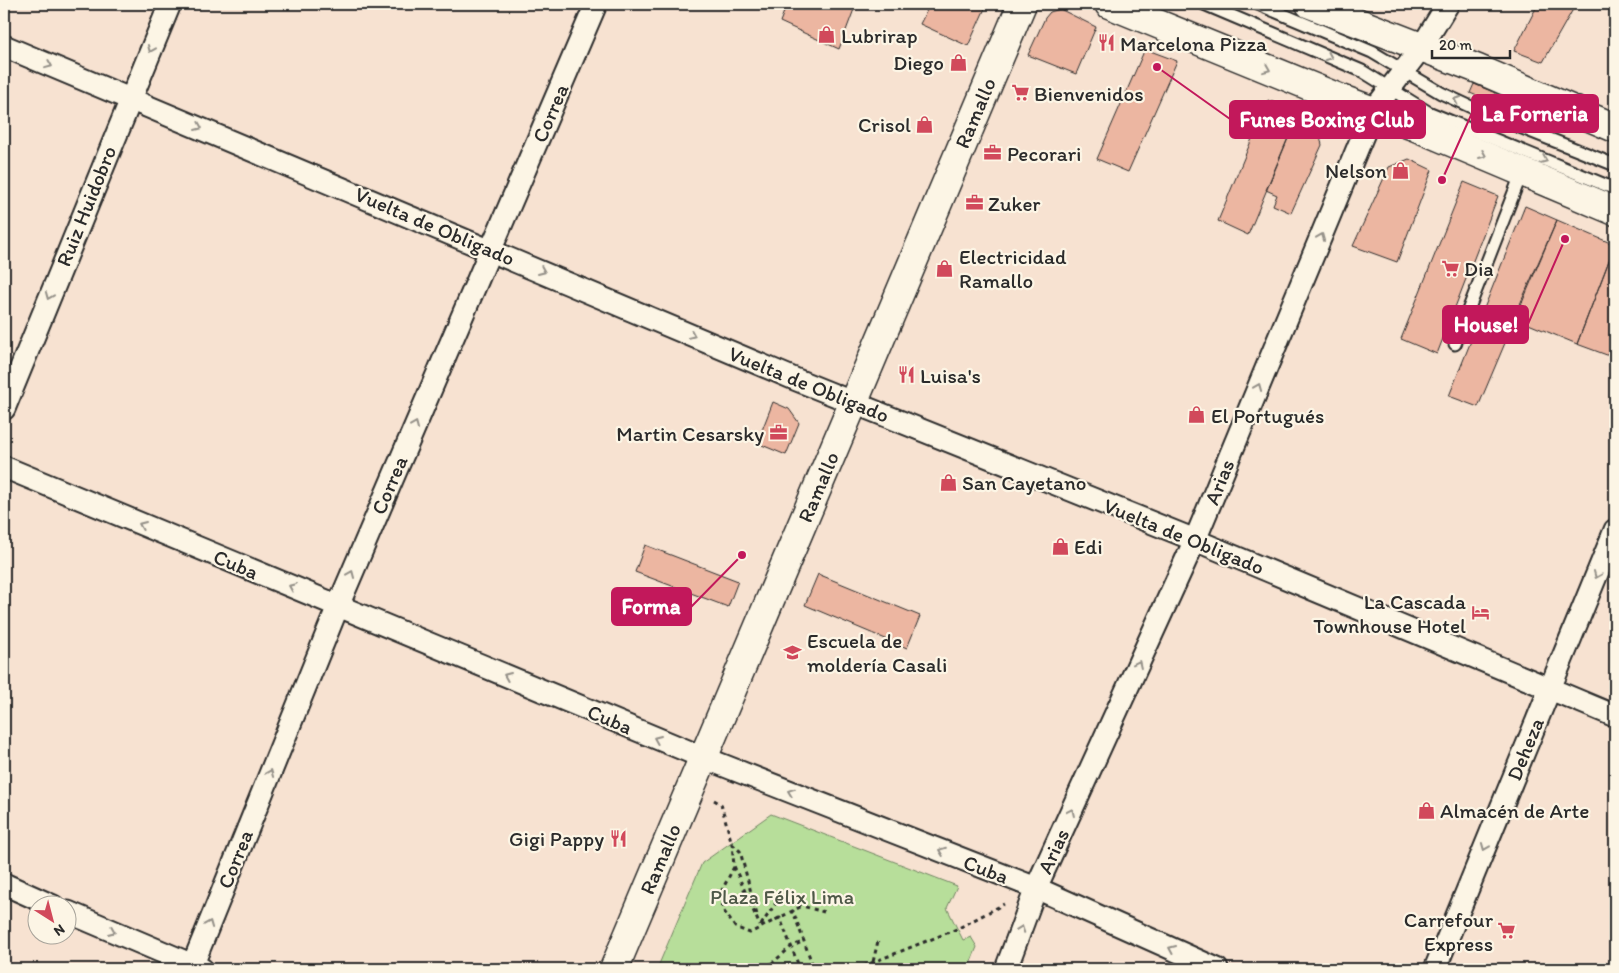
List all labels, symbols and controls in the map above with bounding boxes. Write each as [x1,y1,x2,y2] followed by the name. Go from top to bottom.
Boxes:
[841,23,918,48] place label: Lubrirap
[817,25,837,45] shop icon: Lubrirap
[1432,28,1509,60] scale bar
[1120,31,1267,56] place label: Marcelona Pizza
[1096,33,1116,53] restaurant icon: Marcelona Pizza
[1439,36,1473,54] text: 20 m
[146,44,157,53] one-way arrow
[893,50,944,75] place label: Diego
[1324,51,1333,62] one-way arrow
[948,52,968,72] shop icon: Diego
[44,58,53,69] one-way arrow
[1262,62,1271,73] one-way arrow
[949,74,1001,152] street label: Ramallo
[527,80,574,146] street label: Correa
[1034,81,1144,106] place label: Bienvenidos
[1010,83,1030,103] supermarket icon: Bienvenidos
[1472,95,1598,132] callout: La Forneria
[1453,96,1462,107] one-way arrow
[1482,100,1588,127] text: La Forneria
[1230,101,1425,138] callout: Funes Boxing Club
[1240,106,1414,133] text: Funes Boxing Club
[858,112,911,137] place label: Crisol
[915,114,935,134] shop icon: Crisol
[194,120,203,131] one-way arrow
[1007,141,1081,166] place label: Pecorari
[51,142,121,270] street label: Ruiz Huidobro
[983,143,1003,163] office icon: Pecorari
[1478,149,1487,160] one-way arrow
[1539,153,1548,164] one-way arrow
[1325,158,1387,183] place label: Nelson
[1391,160,1411,180] shop icon: Nelson
[351,181,519,271] street label: Vuelta de Obligado
[988,191,1040,216] place label: Zuker
[964,193,984,213] office icon: Zuker
[1315,233,1325,241] one-way arrow
[959,244,1067,293] place label: Electricidad Ramallo
[1464,256,1494,281] place label: Dia
[935,258,955,278] shop icon: Electricidad Ramallo
[1440,258,1460,278] supermarket icon: Dia
[537,265,546,276] one-way arrow
[45,291,56,300] one-way arrow
[1443,306,1528,343] callout: House!
[1454,311,1518,338] text: House!
[687,329,696,339] one-way arrow
[725,340,893,428] street label: Vuelta de Obligado
[920,363,981,388] place label: Luisa's
[896,365,916,385] restaurant icon: Luisa's
[1252,383,1263,392] one-way arrow
[1211,403,1324,428] place label: El Portugués
[1187,405,1207,425] shop icon: El Portugués
[408,421,419,430] one-way arrow
[616,421,764,446] place label: Martin Cesarsky
[768,423,788,443] office icon: Martin Cesarsky
[792,448,844,526] street label: Ramallo
[366,452,413,518] street label: Correa
[1199,456,1239,508] street label: Arias
[962,470,1087,495] place label: San Cayetano
[938,472,958,492] shop icon: San Cayetano
[1100,492,1268,580] street label: Vuelta de Obligado
[138,520,147,531] one-way arrow
[1074,534,1103,559] place label: Edi
[1050,536,1070,556] shop icon: Edi
[210,543,262,585] street label: Cuba
[345,570,356,579] one-way arrow
[1592,570,1603,579] one-way arrow
[288,583,297,593] one-way arrow
[612,588,691,625] callout: Forma
[1313,589,1466,638] place label: La Cascada Townhouse Hotel
[621,593,681,620] text: Forma
[1470,603,1490,623] hotel icon: La Cascada Townhouse Hotel
[807,628,947,677] place label: Escuela de moldería Casali
[783,642,803,662] school or university icon: Escuela de moldería Casali
[1132,660,1143,669] one-way arrow
[503,672,512,682] one-way arrow
[584,698,636,740] street label: Cuba
[1501,714,1549,784] street label: Deheza
[653,734,662,745] one-way arrow
[264,770,274,778] one-way arrow
[787,787,795,797] one-way arrow
[1440,798,1589,823] place label: Almacén de Arte
[1416,800,1436,820] shop icon: Almacén de Arte
[1064,808,1075,817] one-way arrow
[634,820,686,898] street label: Ramallo
[1032,824,1074,878] street label: Arias
[212,826,258,892] street label: Correa
[509,826,604,851] place label: Gigi Pappy
[608,828,628,848] restaurant icon: Gigi Pappy
[1480,842,1491,851] one-way arrow
[938,847,947,857] one-way arrow
[960,849,1012,889] street label: Cuba
[710,884,854,909] park label: Plaza Félix Lima
[28,896,78,946] north arrow
[1404,907,1494,956] place label: Carrefour Express
[51,920,68,940] text: N
[203,920,213,929] one-way arrow
[1497,921,1517,941] supermarket icon: Carrefour Express
[107,925,116,935] one-way arrow
[1015,925,1025,934] one-way arrow
[1168,945,1177,956] one-way arrow

